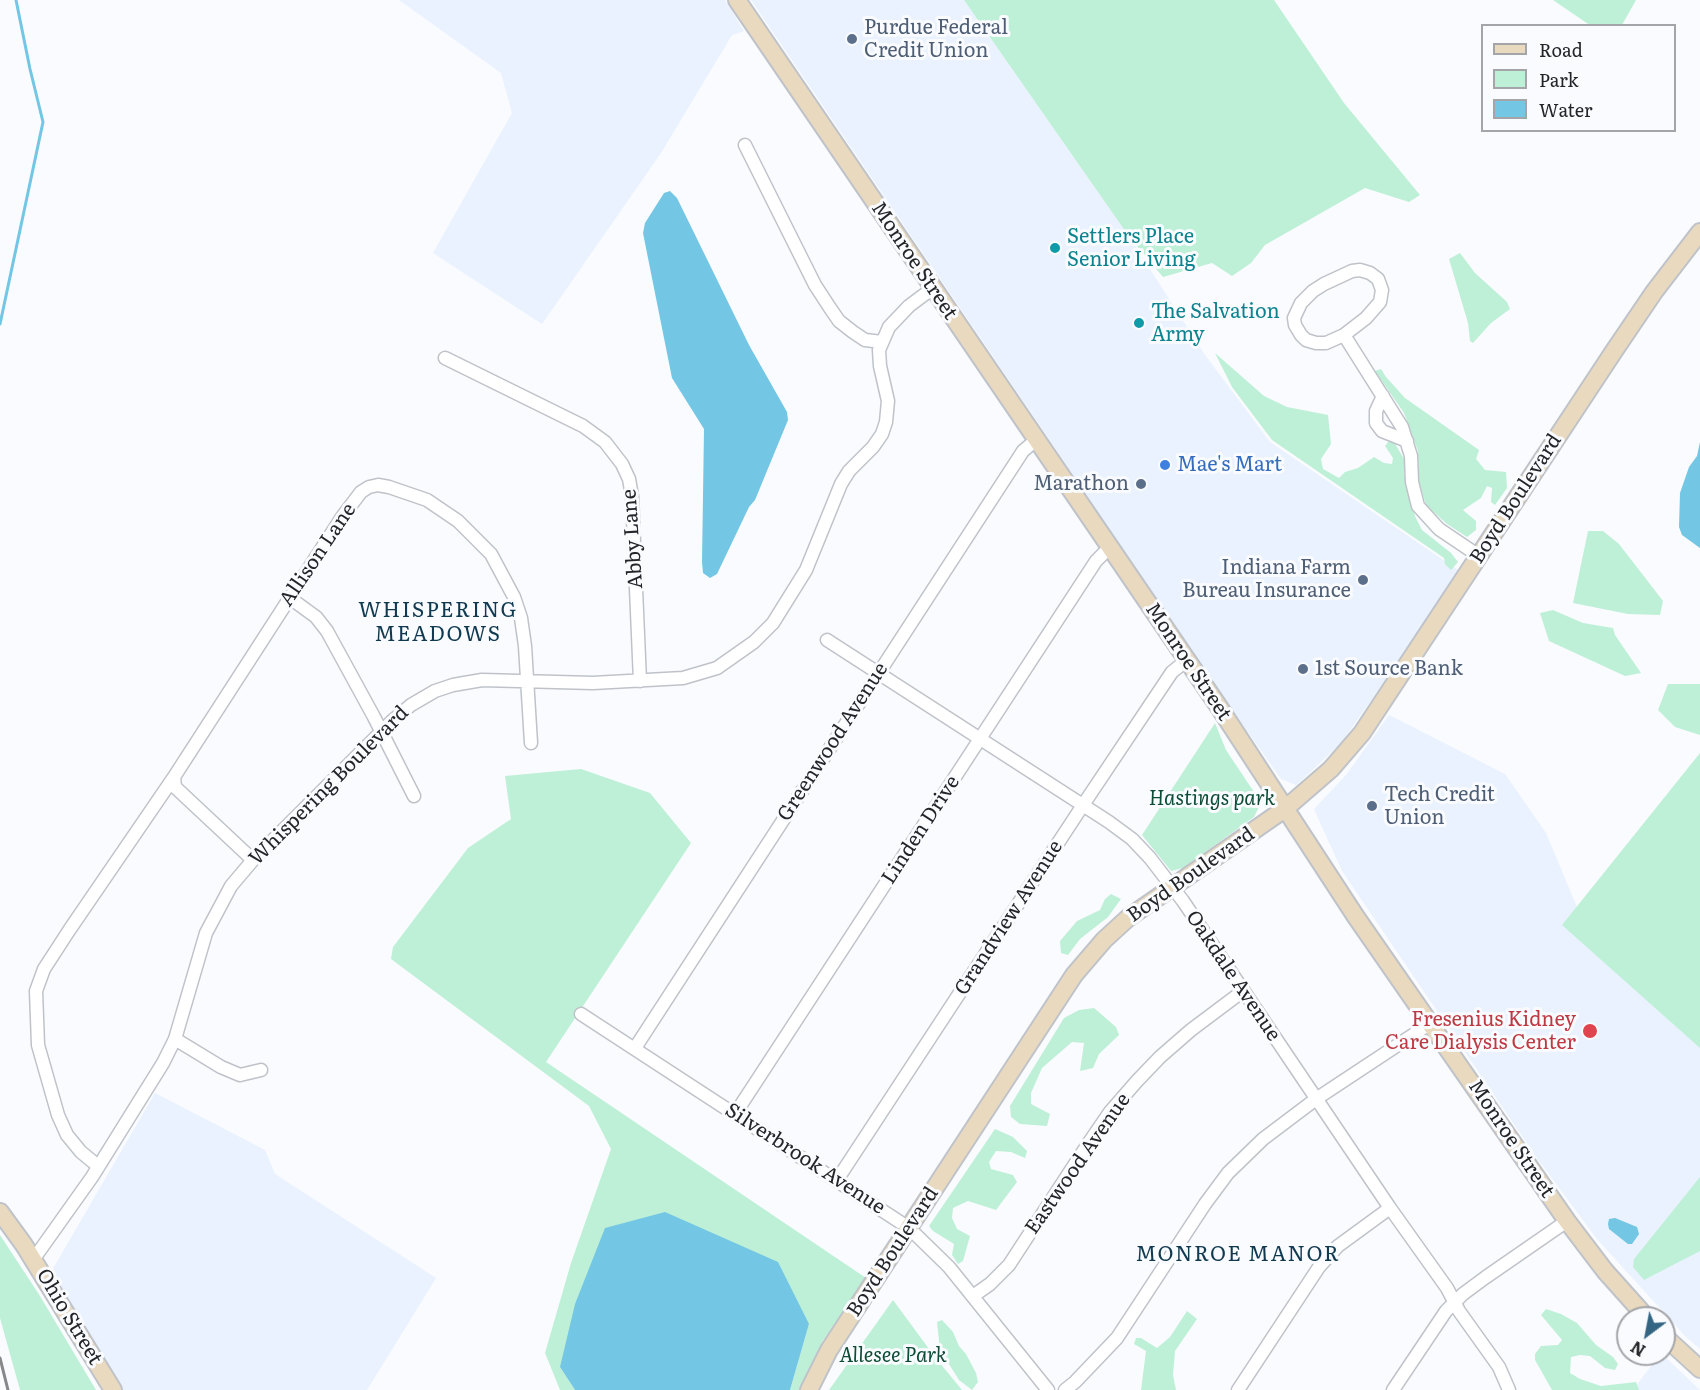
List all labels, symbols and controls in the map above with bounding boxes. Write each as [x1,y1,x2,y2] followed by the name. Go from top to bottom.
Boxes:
[864,16,1008,63] place label: Purdue Federal Credit Union
[1481,24,1676,132] legend
[845,32,859,46] marker: Purdue Federal Credit Union
[1539,36,1583,63] text: Road
[1539,66,1578,93] text: Park
[1539,96,1592,123] text: Water
[866,198,962,324] street label: Monroe Street
[1067,225,1196,272] place label: Settlers Place Senior Living
[1048,241,1062,255] marker: Settlers Place Senior Living
[1151,300,1280,347] place label: The Salvation Army
[1132,316,1146,330] marker: The Salvation Army
[1465,430,1567,568] street label: Boyd Boulevard
[1177,453,1282,477] place label: Mae's Mart
[1158,458,1172,472] marker: Mae's Mart
[1033,472,1129,496] place label: Marathon
[1134,477,1148,491] marker: Marathon
[618,488,648,590] street label: Abby Lane
[275,499,361,611] street label: Allison Lane
[1182,556,1351,603] place label: Indiana Farm Bureau Insurance
[1356,573,1370,587] marker: Indiana Farm Bureau Insurance
[358,598,518,648] district label: WHISPERING MEADOWS
[1140,599,1236,725] street label: Monroe Street
[1315,657,1463,681] place label: 1st Source Bank
[773,658,893,826] street label: Greenwood Avenue
[1296,662,1310,676] marker: 1st Source Bank
[244,701,414,871] street label: Whispering Boulevard
[877,771,965,889] street label: Linden Drive
[1384,783,1495,830] place label: Tech Credit Union
[1149,787,1275,811] park label: Hastings park
[1365,799,1379,813] marker: Tech Credit Union
[1123,822,1259,928] street label: Boyd Boulevard
[950,836,1068,1000] street label: Grandview Avenue
[1181,906,1285,1046] street label: Oakdale Avenue
[1385,1008,1576,1055] place label: Fresenius Kidney Care Dialysis Center
[1581,1022,1599,1040] marker: Fresenius Kidney Care Dialysis Center
[1463,1076,1559,1202] street label: Monroe Street
[1020,1089,1136,1239] street label: Eastwood Avenue
[720,1098,890,1220] street label: Silverbrook Avenue
[842,1183,944,1321] street label: Boyd Boulevard
[1135,1242,1341,1268] district label: MONROE MANOR
[31,1265,107,1369] street label: Ohio Street
[1616,1306,1676,1366] north arrow
[1625,1336,1650,1363] text: N
[839,1344,947,1368] park label: Allesee Park

